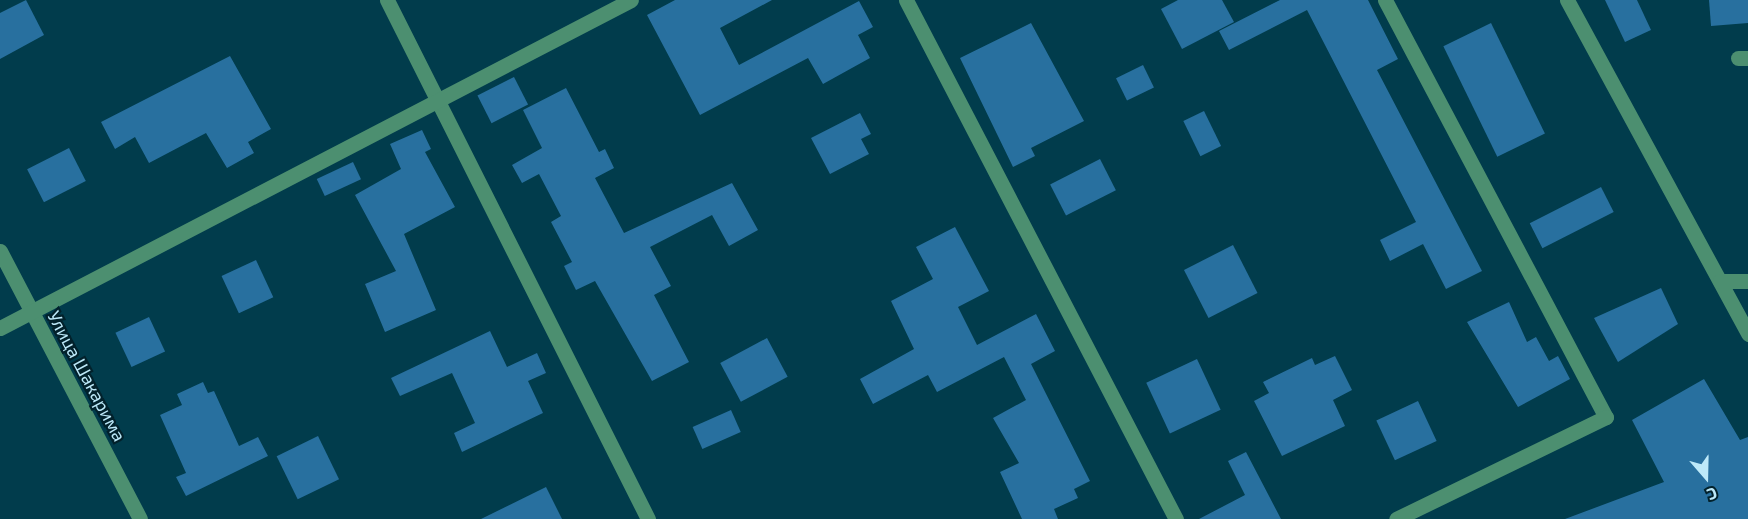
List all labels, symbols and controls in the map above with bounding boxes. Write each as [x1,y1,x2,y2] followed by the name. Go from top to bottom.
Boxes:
[43,307,131,445] street label: Улица Шакарима
[1676,447,1736,507] north arrow
[1705,484,1720,505] text: С

